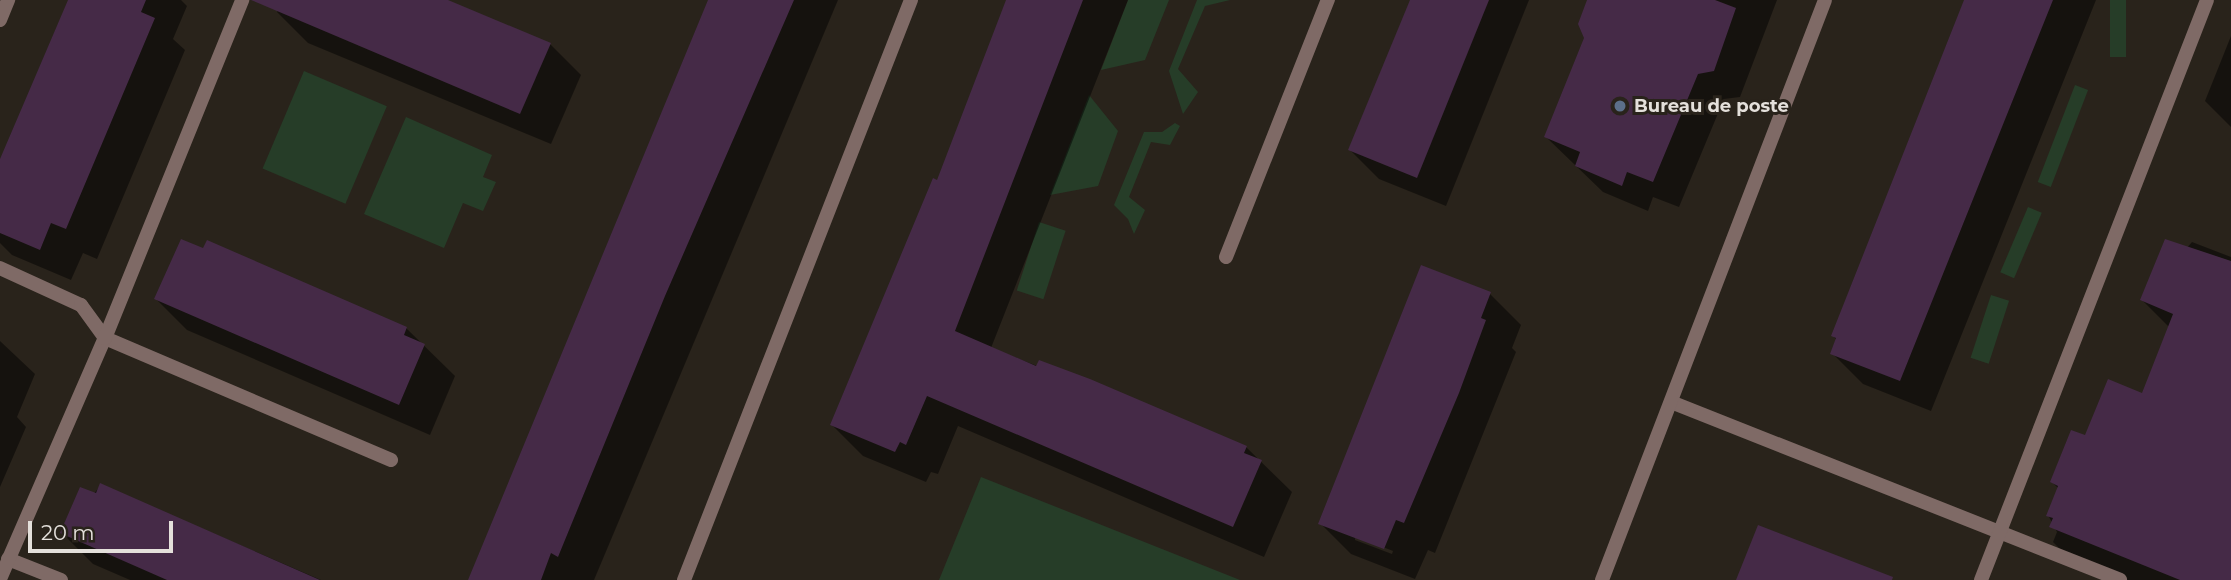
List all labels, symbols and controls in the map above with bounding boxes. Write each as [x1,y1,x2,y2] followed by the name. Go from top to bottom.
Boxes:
[1634,95,1789,117] place label: Bureau de poste
[1612,98,1628,114] marker: Bureau de poste
[32,506,177,550] scale bar
[41,520,95,545] text: 20 m

